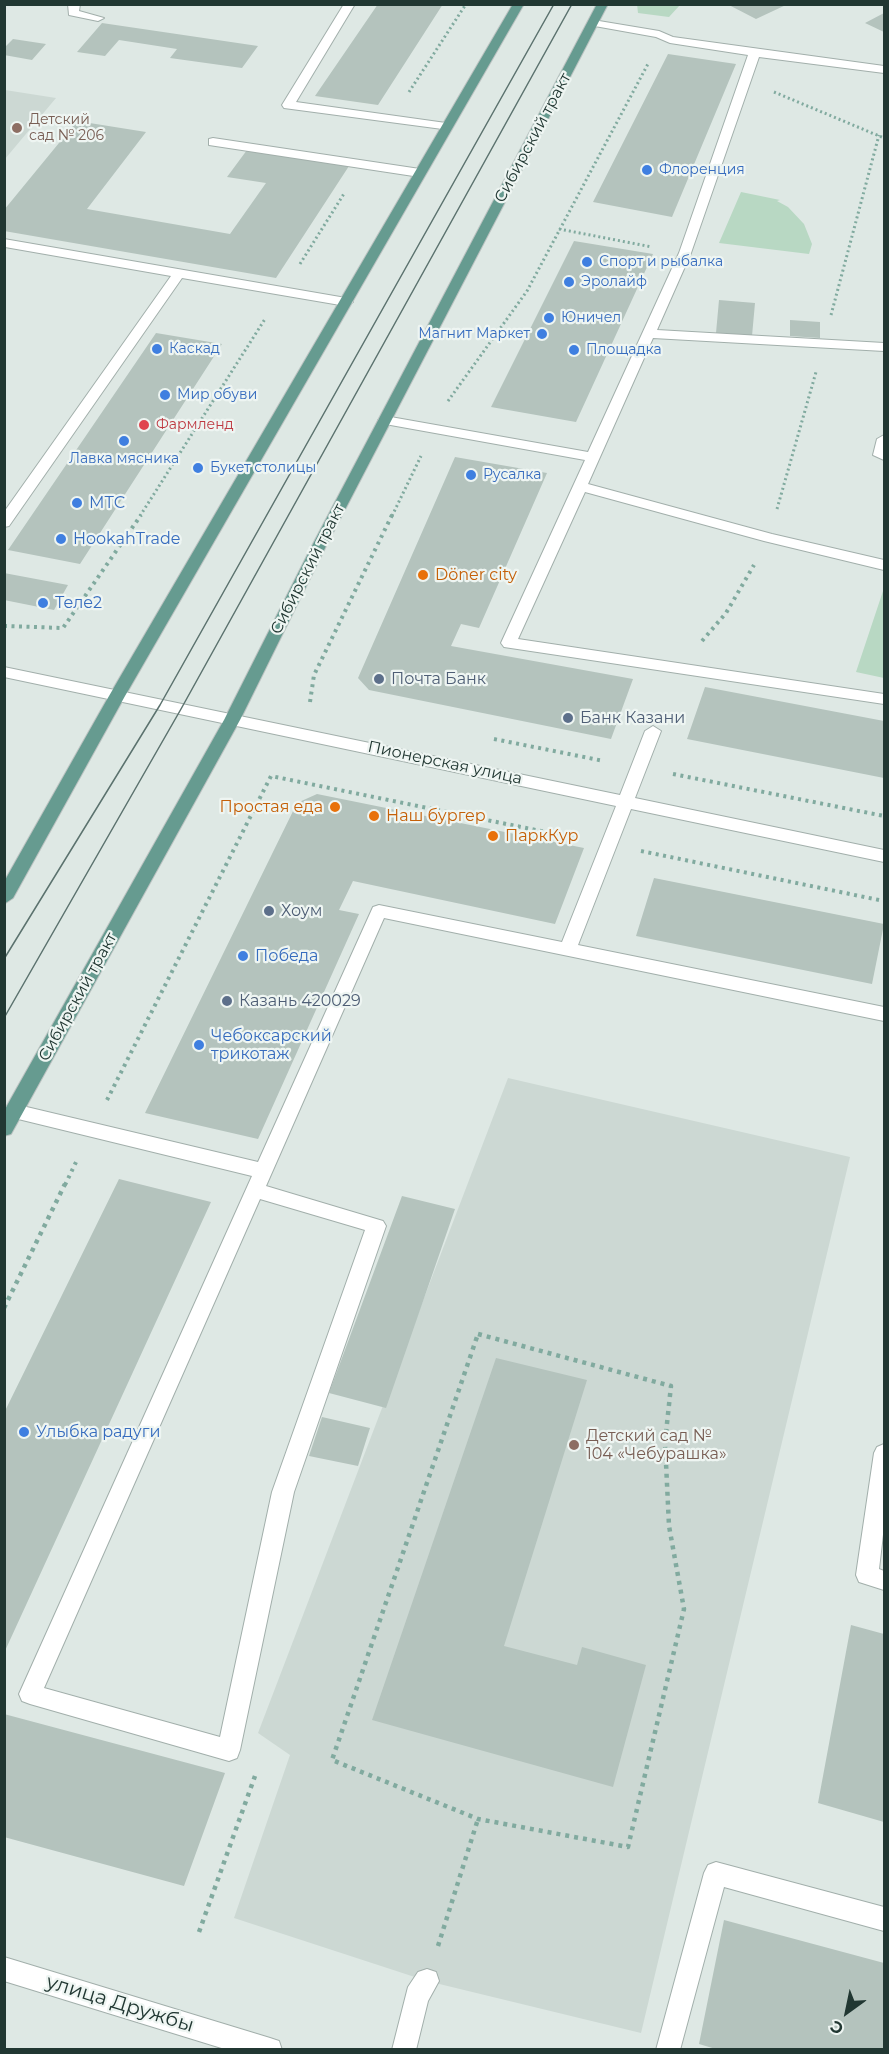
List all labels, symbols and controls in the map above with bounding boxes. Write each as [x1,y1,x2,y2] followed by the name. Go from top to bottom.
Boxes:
[491,70,575,206] street label: Сибирский тракт
[29,112,104,144] place label: Детский сад № 206
[10,121,24,135] marker: Детский сад № 206
[659,162,745,178] place label: Флоренция
[640,163,654,177] marker: Флоренция
[599,254,723,270] place label: Спорт и рыбалка
[580,255,594,269] marker: Спорт и рыбалка
[581,274,647,290] place label: Эролайф
[562,275,576,289] marker: Эролайф
[561,310,621,326] place label: Юничел
[542,311,556,325] marker: Юничел
[418,326,530,342] place label: Магнит Маркет
[535,327,549,341] marker: Магнит Маркет
[169,341,220,357] place label: Каскад
[150,342,164,356] marker: Каскад
[586,342,662,358] place label: Площадка
[567,343,581,357] marker: Площадка
[177,387,257,403] place label: Мир обуви
[158,388,172,402] marker: Мир обуви
[156,417,234,433] place label: Фармленд
[137,418,151,432] marker: Фармленд
[117,434,131,448] marker: Лавка мясника
[69,451,179,467] place label: Лавка мясника
[210,460,316,476] place label: Букет столицы
[191,461,205,475] marker: Букет столицы
[483,467,541,483] place label: Русалка
[464,468,478,482] marker: Русалка
[89,493,125,513] place label: МТС
[70,496,84,510] marker: МТС
[267,500,349,638] street label: Сибирский тракт
[73,529,180,549] place label: HookahTrade
[54,532,68,546] marker: HookahTrade
[435,565,517,585] place label: Döner city
[416,568,430,582] marker: Döner city
[55,593,102,613] place label: Теле2
[36,596,50,610] marker: Теле2
[391,669,486,689] place label: Почта Банк
[372,672,386,686] marker: Почта Банк
[580,708,685,728] place label: Банк Казани
[561,711,575,725] marker: Банк Казани
[366,737,524,789] street label: Пионерская улица
[220,797,323,817] place label: Простая еда
[328,800,342,814] marker: Простая еда
[386,806,486,826] place label: Наш бургер
[367,809,381,823] marker: Наш бургер
[505,826,579,846] place label: ПаркКур
[486,829,500,843] marker: ПаркКур
[281,901,322,921] place label: Хоум
[262,904,276,918] marker: Хоум
[35,929,121,1065] street label: Сибирский тракт
[255,946,318,966] place label: Победа
[236,949,250,963] marker: Победа
[239,991,361,1011] place label: Казань 420029
[220,994,234,1008] marker: Казань 420029
[211,1026,332,1064] place label: Чебоксарский трикотаж
[192,1038,206,1052] marker: Чебоксарский трикотаж
[36,1422,160,1442] place label: Улыбка радуги
[17,1425,31,1439] marker: Улыбка радуги
[586,1426,727,1464] place label: Детский сад № 104 «Чебурашка»
[567,1438,581,1452] marker: Детский сад № 104 «Чебурашка»
[43,1970,197,2038] street label: улица Дружбы
[817,1982,877,2042] north arrow
[827,2016,847,2039] text: С

